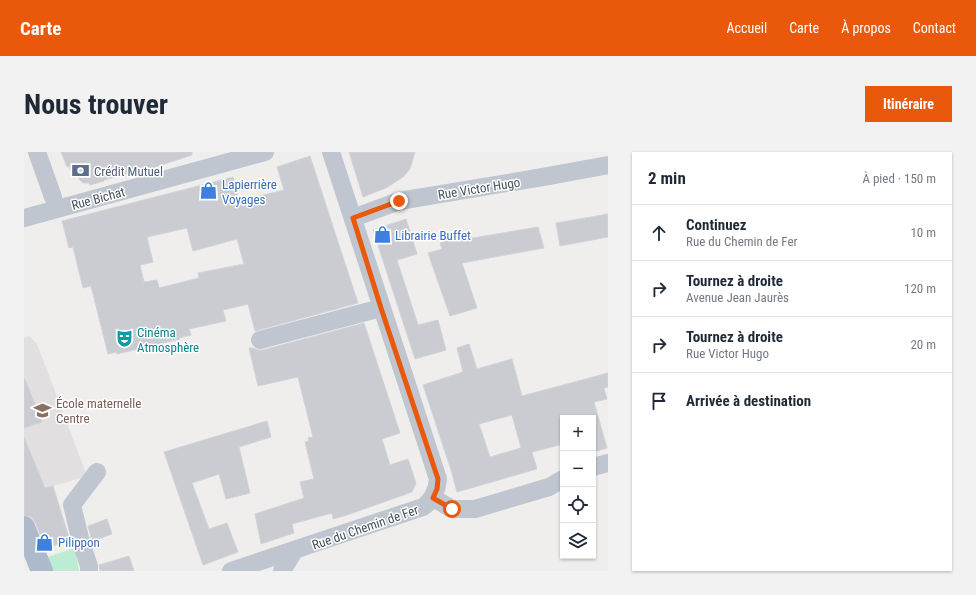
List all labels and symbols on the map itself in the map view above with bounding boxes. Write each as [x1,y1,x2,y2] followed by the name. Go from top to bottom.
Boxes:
[71,161,91,181] bank icon: Crédit Mutuel
[94,164,163,179] place label: Crédit Mutuel
[437,175,521,202] street label: Rue Victor Hugo
[222,177,277,207] place label: Lapierrière Voyages
[199,181,219,201] shop icon: Lapierrière Voyages
[70,184,127,213] street label: Rue Bichat
[390,192,408,210] route end
[372,225,392,245] shop icon: Librairie Buffet
[395,228,471,243] place label: Librairie Buffet
[137,325,199,355] place label: Cinéma Atmosphère
[114,329,134,349] theatre icon: Cinéma Atmosphère
[56,396,141,426] place label: École maternelle Centre
[33,400,53,420] school or university icon: École maternelle Centre
[443,500,461,518] route start
[310,502,420,553] street label: Rue du Chemin de Fer
[35,532,55,552] shop icon: Pilippon
[58,535,100,550] place label: Pilippon

